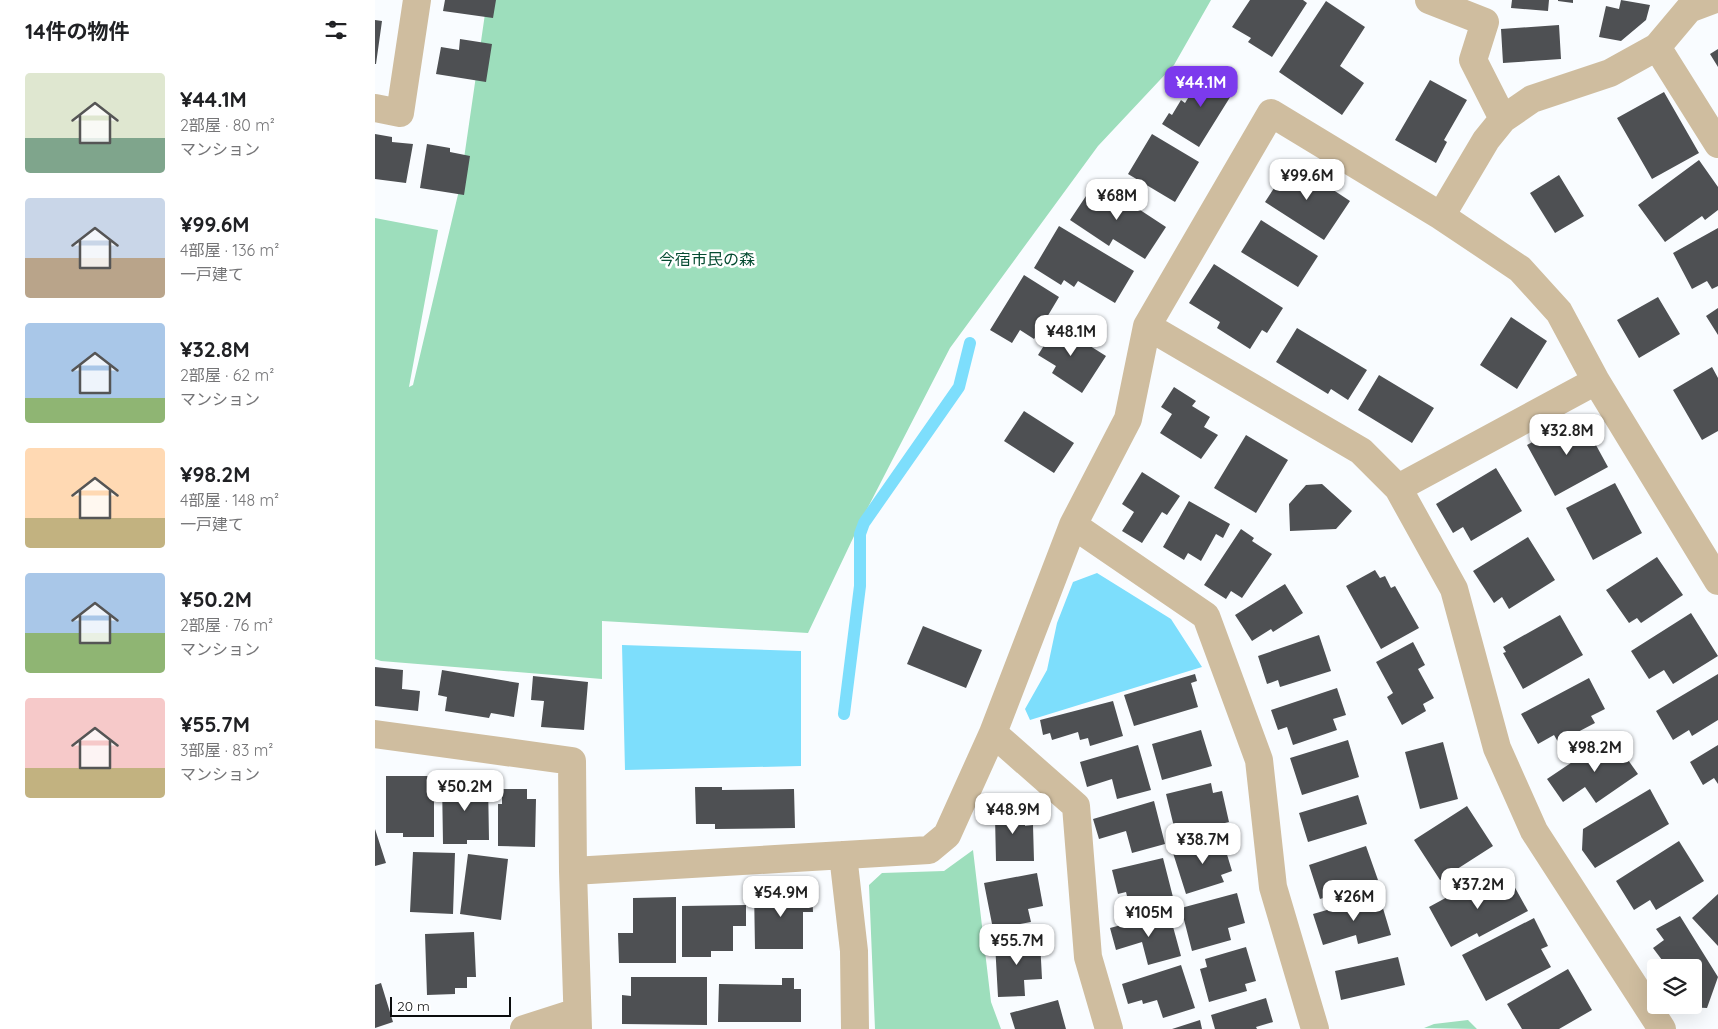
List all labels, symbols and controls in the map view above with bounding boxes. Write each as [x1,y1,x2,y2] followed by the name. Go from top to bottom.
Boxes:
[322,16,350,44] icon: filters
[25,18,130,44] text: 14件の物件
[1160,66,1242,108] pin: ¥44.1M
[1176,72,1226,92] text: ¥44.1M
[180,86,247,112] text: ¥44.1M
[65,93,125,153] icon: home
[180,115,275,135] text: 2部屋 · 80 m²
[180,139,260,159] text: マンション
[1266,158,1348,201] pin: ¥99.6M
[1280,165,1334,185] text: ¥99.6M
[1087,178,1147,221] pin: ¥68M
[1097,185,1137,205] text: ¥68M
[180,211,250,237] text: ¥99.6M
[65,218,125,278] icon: home
[180,240,279,260] text: 4部屋 · 136 m²
[659,249,755,269] park label: 今宿市民の森
[180,264,244,284] text: 一戸建て
[1030,314,1112,357] pin: ¥48.1M
[1046,321,1096,341] text: ¥48.1M
[180,336,250,362] text: ¥32.8M
[65,343,125,403] icon: home
[180,365,274,385] text: 2部屋 · 62 m²
[180,389,260,409] text: マンション
[1526,414,1608,456] pin: ¥32.8M
[1540,420,1594,440] text: ¥32.8M
[180,461,250,487] text: ¥98.2M
[65,468,125,528] icon: home
[180,490,279,510] text: 4部屋 · 148 m²
[180,514,244,534] text: 一戸建て
[180,586,252,612] text: ¥50.2M
[65,593,125,653] icon: home
[180,615,273,635] text: 2部屋 · 76 m²
[180,639,260,659] text: マンション
[180,711,250,737] text: ¥55.7M
[65,718,125,778] icon: home
[1554,730,1636,773] pin: ¥98.2M
[1568,737,1622,757] text: ¥98.2M
[180,740,273,760] text: 3部屋 · 83 m²
[180,764,260,784] text: マンション
[424,770,506,812] pin: ¥50.2M
[438,776,492,796] text: ¥50.2M
[972,792,1054,835] pin: ¥48.9M
[986,799,1040,819] text: ¥48.9M
[1162,822,1244,865] pin: ¥38.7M
[1177,829,1229,849] text: ¥38.7M
[1437,868,1519,910] pin: ¥37.2M
[1452,874,1504,894] text: ¥37.2M
[740,876,822,918] pin: ¥54.9M
[1324,880,1384,922] pin: ¥26M
[754,882,808,902] text: ¥54.9M
[1334,886,1374,906] text: ¥26M
[1114,896,1184,938] pin: ¥105M
[1125,902,1173,922] text: ¥105M
[976,924,1058,966] pin: ¥55.7M
[990,930,1044,950] text: ¥55.7M
[1647,959,1702,1014] map controls
[1647,959,1702,1014] button: layers
[390,994,511,1017] scale bar
[397,997,430,1015] text: 20 m

